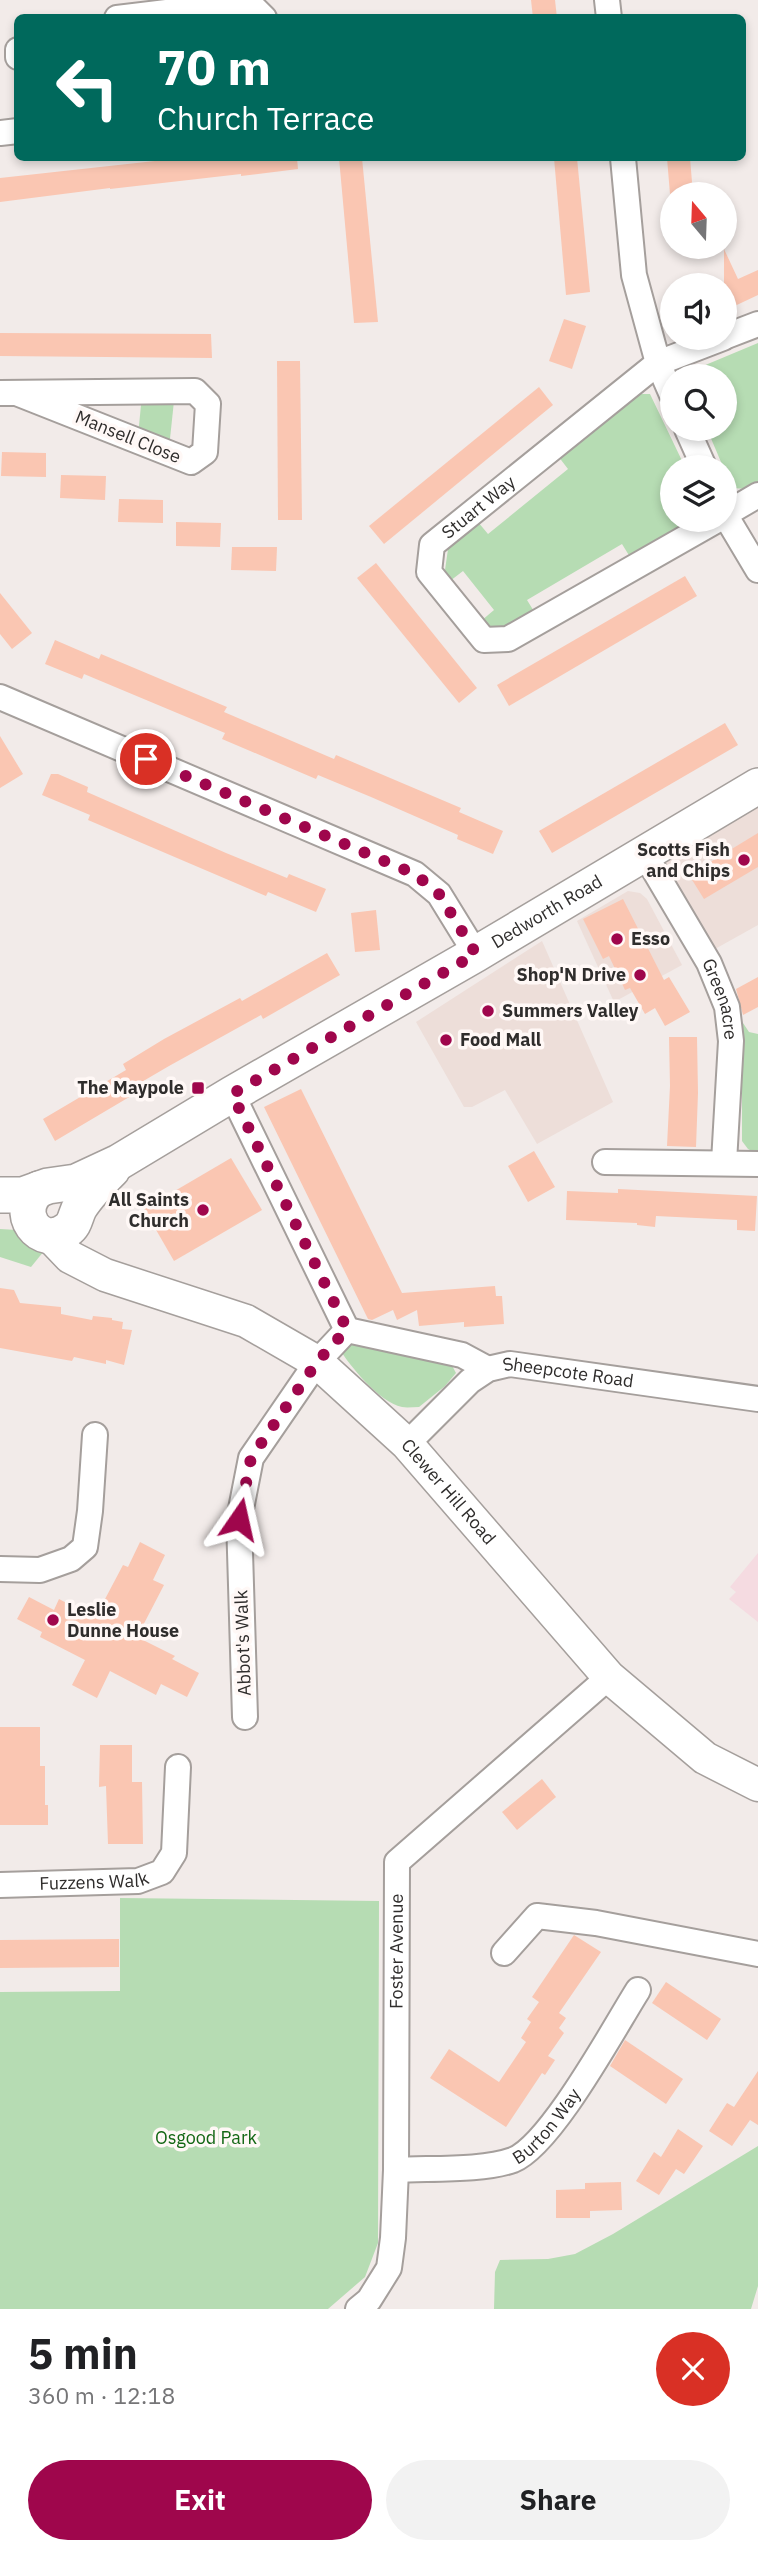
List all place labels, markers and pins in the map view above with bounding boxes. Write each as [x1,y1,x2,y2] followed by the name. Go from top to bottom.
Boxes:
[116,729,176,789] pin
[637,838,730,882] place label: Scotts Fish and Chips
[736,852,752,868] marker: Scotts Fish and Chips
[631,927,670,950] place label: Esso
[609,931,625,947] marker: Esso
[517,963,626,986] place label: Shop'N Drive
[632,967,648,983] marker: Shop'N Drive
[502,999,639,1022] place label: Summers Valley
[480,1003,496,1019] marker: Summers Valley
[460,1028,542,1051] place label: Food Mall
[438,1032,454,1048] marker: Food Mall
[77,1076,184,1099] place label: The Maypole
[190,1080,206,1096] marker: The Maypole
[108,1188,189,1232] place label: All Saints Church
[195,1202,211,1218] marker: All Saints Church
[67,1598,179,1642] place label: Leslie Dunne House
[45,1612,61,1628] marker: Leslie Dunne House

